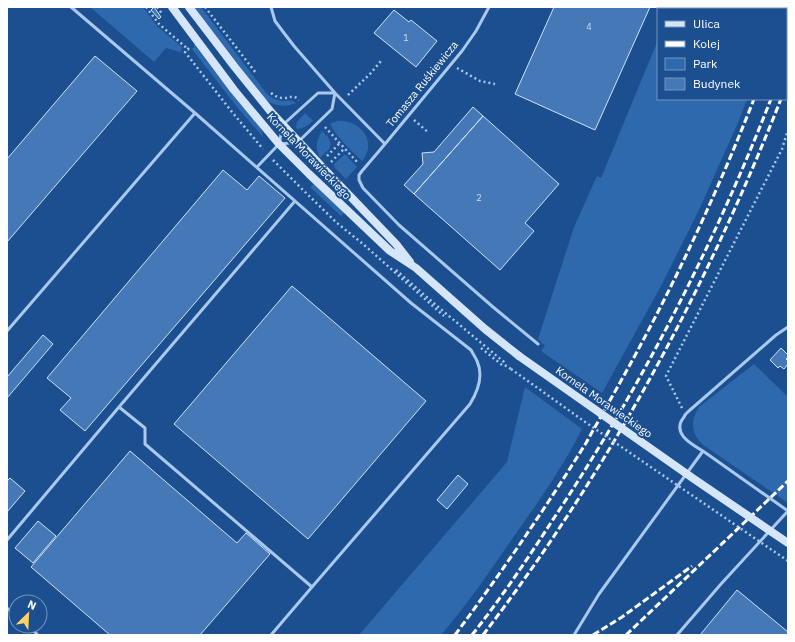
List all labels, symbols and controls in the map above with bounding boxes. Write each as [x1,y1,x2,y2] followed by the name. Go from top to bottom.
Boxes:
[657,8,787,100] legend
[693,16,720,31] text: Ulica
[586,21,592,32] house number: 4
[403,32,409,43] house number: 1
[693,36,720,51] text: Kolej
[383,38,461,130] street label: Tomasza Ruśkiewicza
[693,56,718,71] text: Park
[693,76,741,91] text: Budynek
[264,110,354,202] street label: Kornela Morawieckiego
[476,192,482,203] house number: 2
[553,363,655,441] street label: Kornela Morawieckiego
[8,594,48,634] north arrow
[26,597,39,613] text: N

